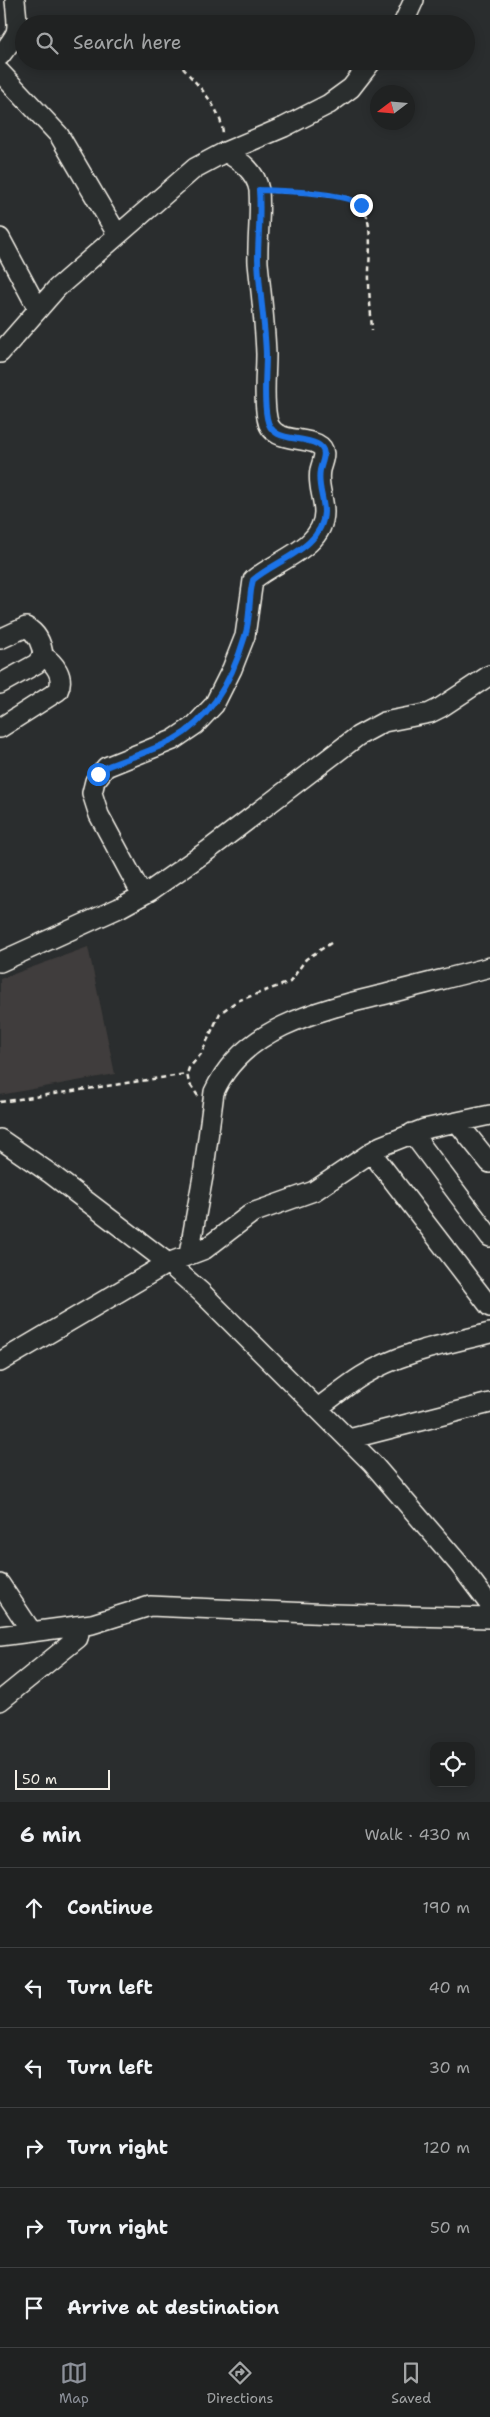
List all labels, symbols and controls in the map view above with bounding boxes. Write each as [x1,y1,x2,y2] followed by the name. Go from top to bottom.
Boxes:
[15,15,475,70] search box
[33,29,61,57] icon: search
[73,30,182,55] text: Search here
[370,85,415,130] north arrow
[350,194,373,217] route end
[87,763,110,786] route start
[430,1742,475,1787] map controls
[430,1742,475,1787] button: locate
[15,1767,110,1790] scale bar
[22,1770,57,1788] text: 50 m
[20,1821,81,1849] text: 6 min
[364,1824,470,1845] text: Walk · 430 m
[20,1894,48,1922] icon: ahead
[67,1895,153,1920] text: Continue
[423,1897,470,1918] text: 190 m
[20,1974,48,2002] icon: left
[67,1975,153,2000] text: Turn left
[428,1977,470,1998] text: 40 m
[20,2054,48,2082] icon: left
[67,2055,153,2080] text: Turn left
[429,2057,470,2078] text: 30 m
[20,2134,48,2162] icon: right
[67,2135,168,2160] text: Turn right
[423,2137,470,2158] text: 120 m
[20,2214,48,2242] icon: right
[67,2215,168,2240] text: Turn right
[430,2217,470,2238] text: 50 m
[20,2294,48,2322] icon: arrive
[67,2295,279,2320] text: Arrive at destination
[59,2359,89,2407] tab: Map
[207,2359,273,2407] tab: Directions
[391,2359,431,2407] tab: Saved

